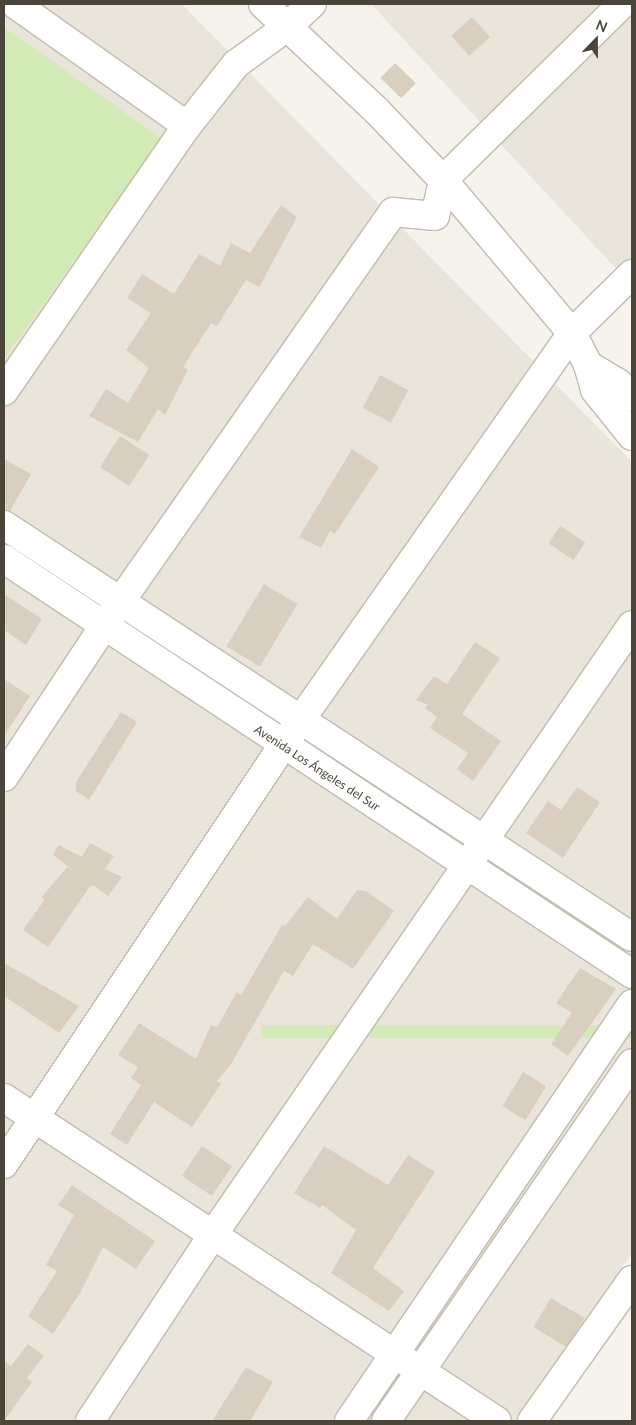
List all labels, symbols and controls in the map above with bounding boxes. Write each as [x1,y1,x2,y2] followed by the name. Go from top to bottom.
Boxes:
[571,15,621,65] north arrow
[594,16,610,36] text: N
[251,722,383,814] street label: Avenida Los Ángeles del Sur

